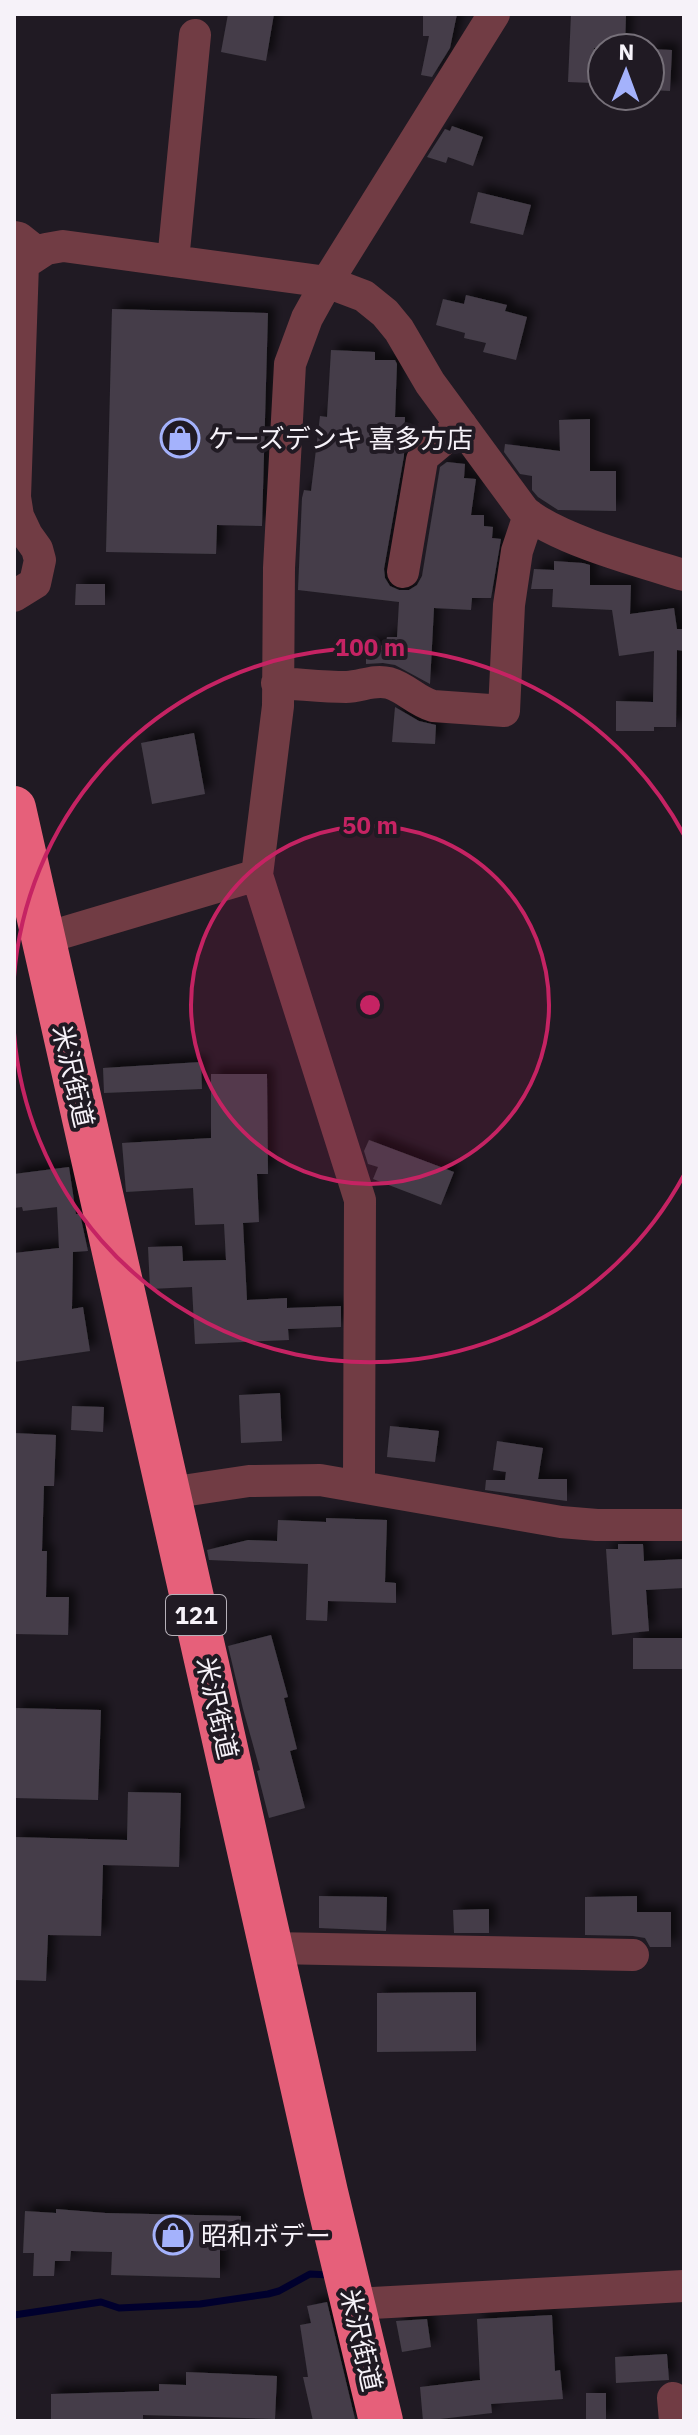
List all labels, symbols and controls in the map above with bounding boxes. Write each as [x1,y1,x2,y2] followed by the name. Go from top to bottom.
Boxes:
[586,32,666,112] north arrow
[618,37,635,66] text: N
[159,417,201,459] shop icon: ケーズデンキ 喜多方店
[208,421,473,455] place label: ケーズデンキ 喜多方店
[335,631,405,663] text: 100 m
[342,809,398,841] text: 50 m
[356,991,384,1019] centre of rings
[46,1022,102,1130] street label: 米沢街道
[166,1595,226,1635] road number: 121
[190,1654,246,1762] street label: 米沢街道
[152,2214,194,2256] shop icon: 昭和ボデー
[201,2218,331,2252] place label: 昭和ボデー
[334,2286,390,2394] street label: 米沢街道

